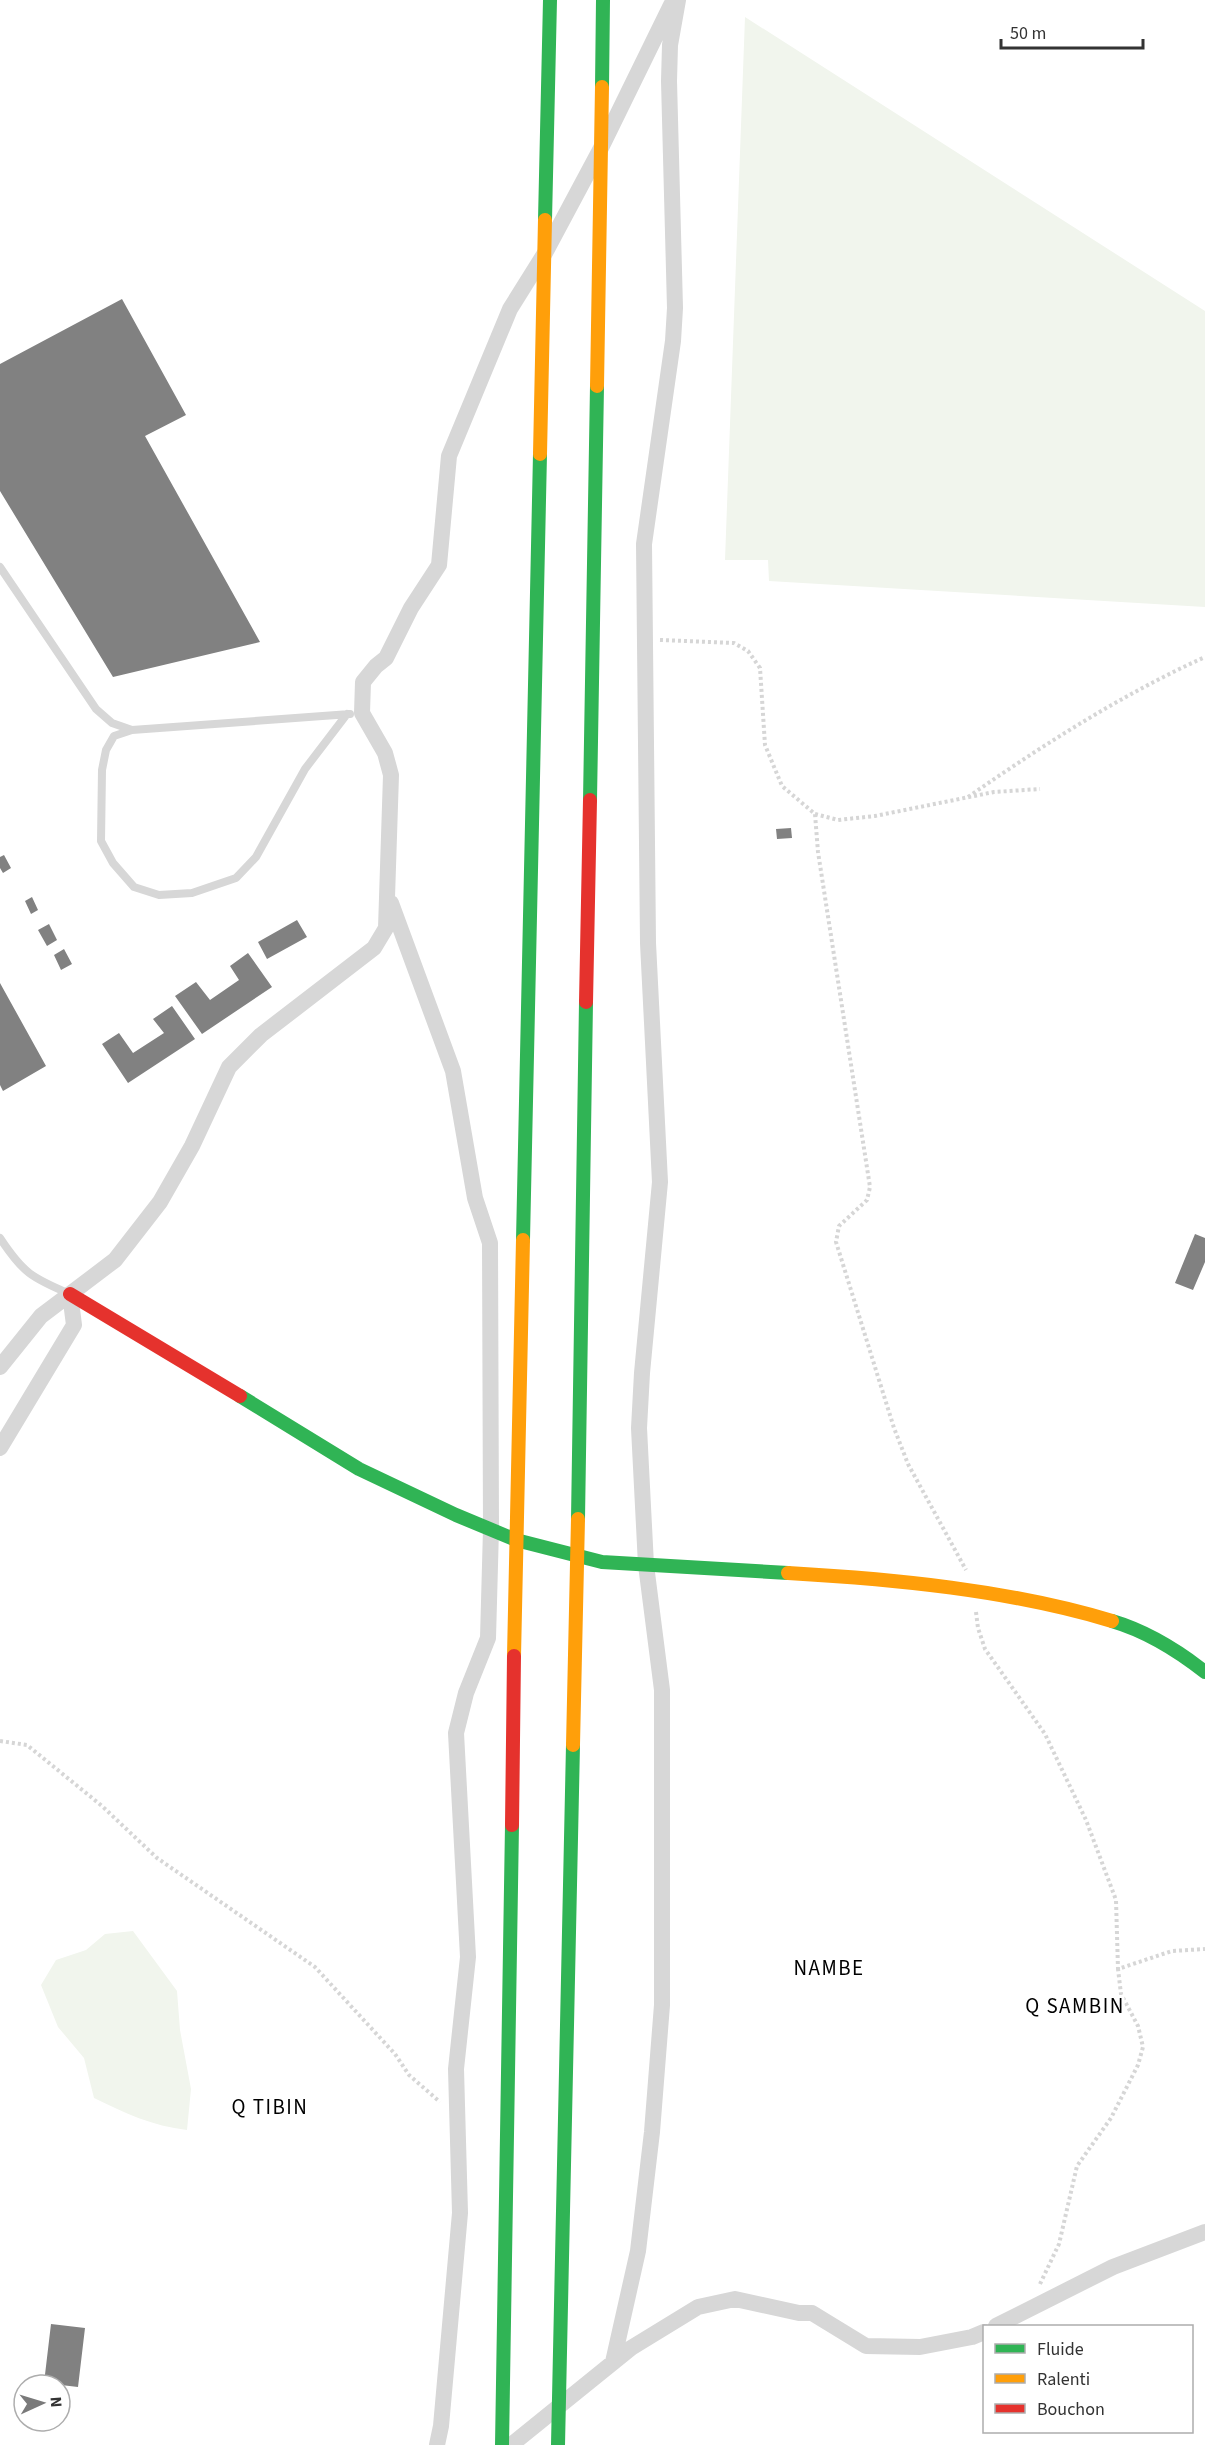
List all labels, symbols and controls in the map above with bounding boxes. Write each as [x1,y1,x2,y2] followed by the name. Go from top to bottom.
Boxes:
[1001,12,1144,50] scale bar
[1010,21,1046,46] text: 50 m
[793,1953,865,1983] district label: NAMBE
[1025,1991,1125,2021] district label: Q SAMBIN
[232,2092,308,2122] district label: Q TIBIN
[983,2325,1193,2433] legend
[1037,2337,1084,2362] text: Fluide
[1037,2367,1090,2392] text: Ralenti
[12,2373,72,2433] north arrow
[45,2396,67,2408] text: N
[1037,2397,1105,2422] text: Bouchon

